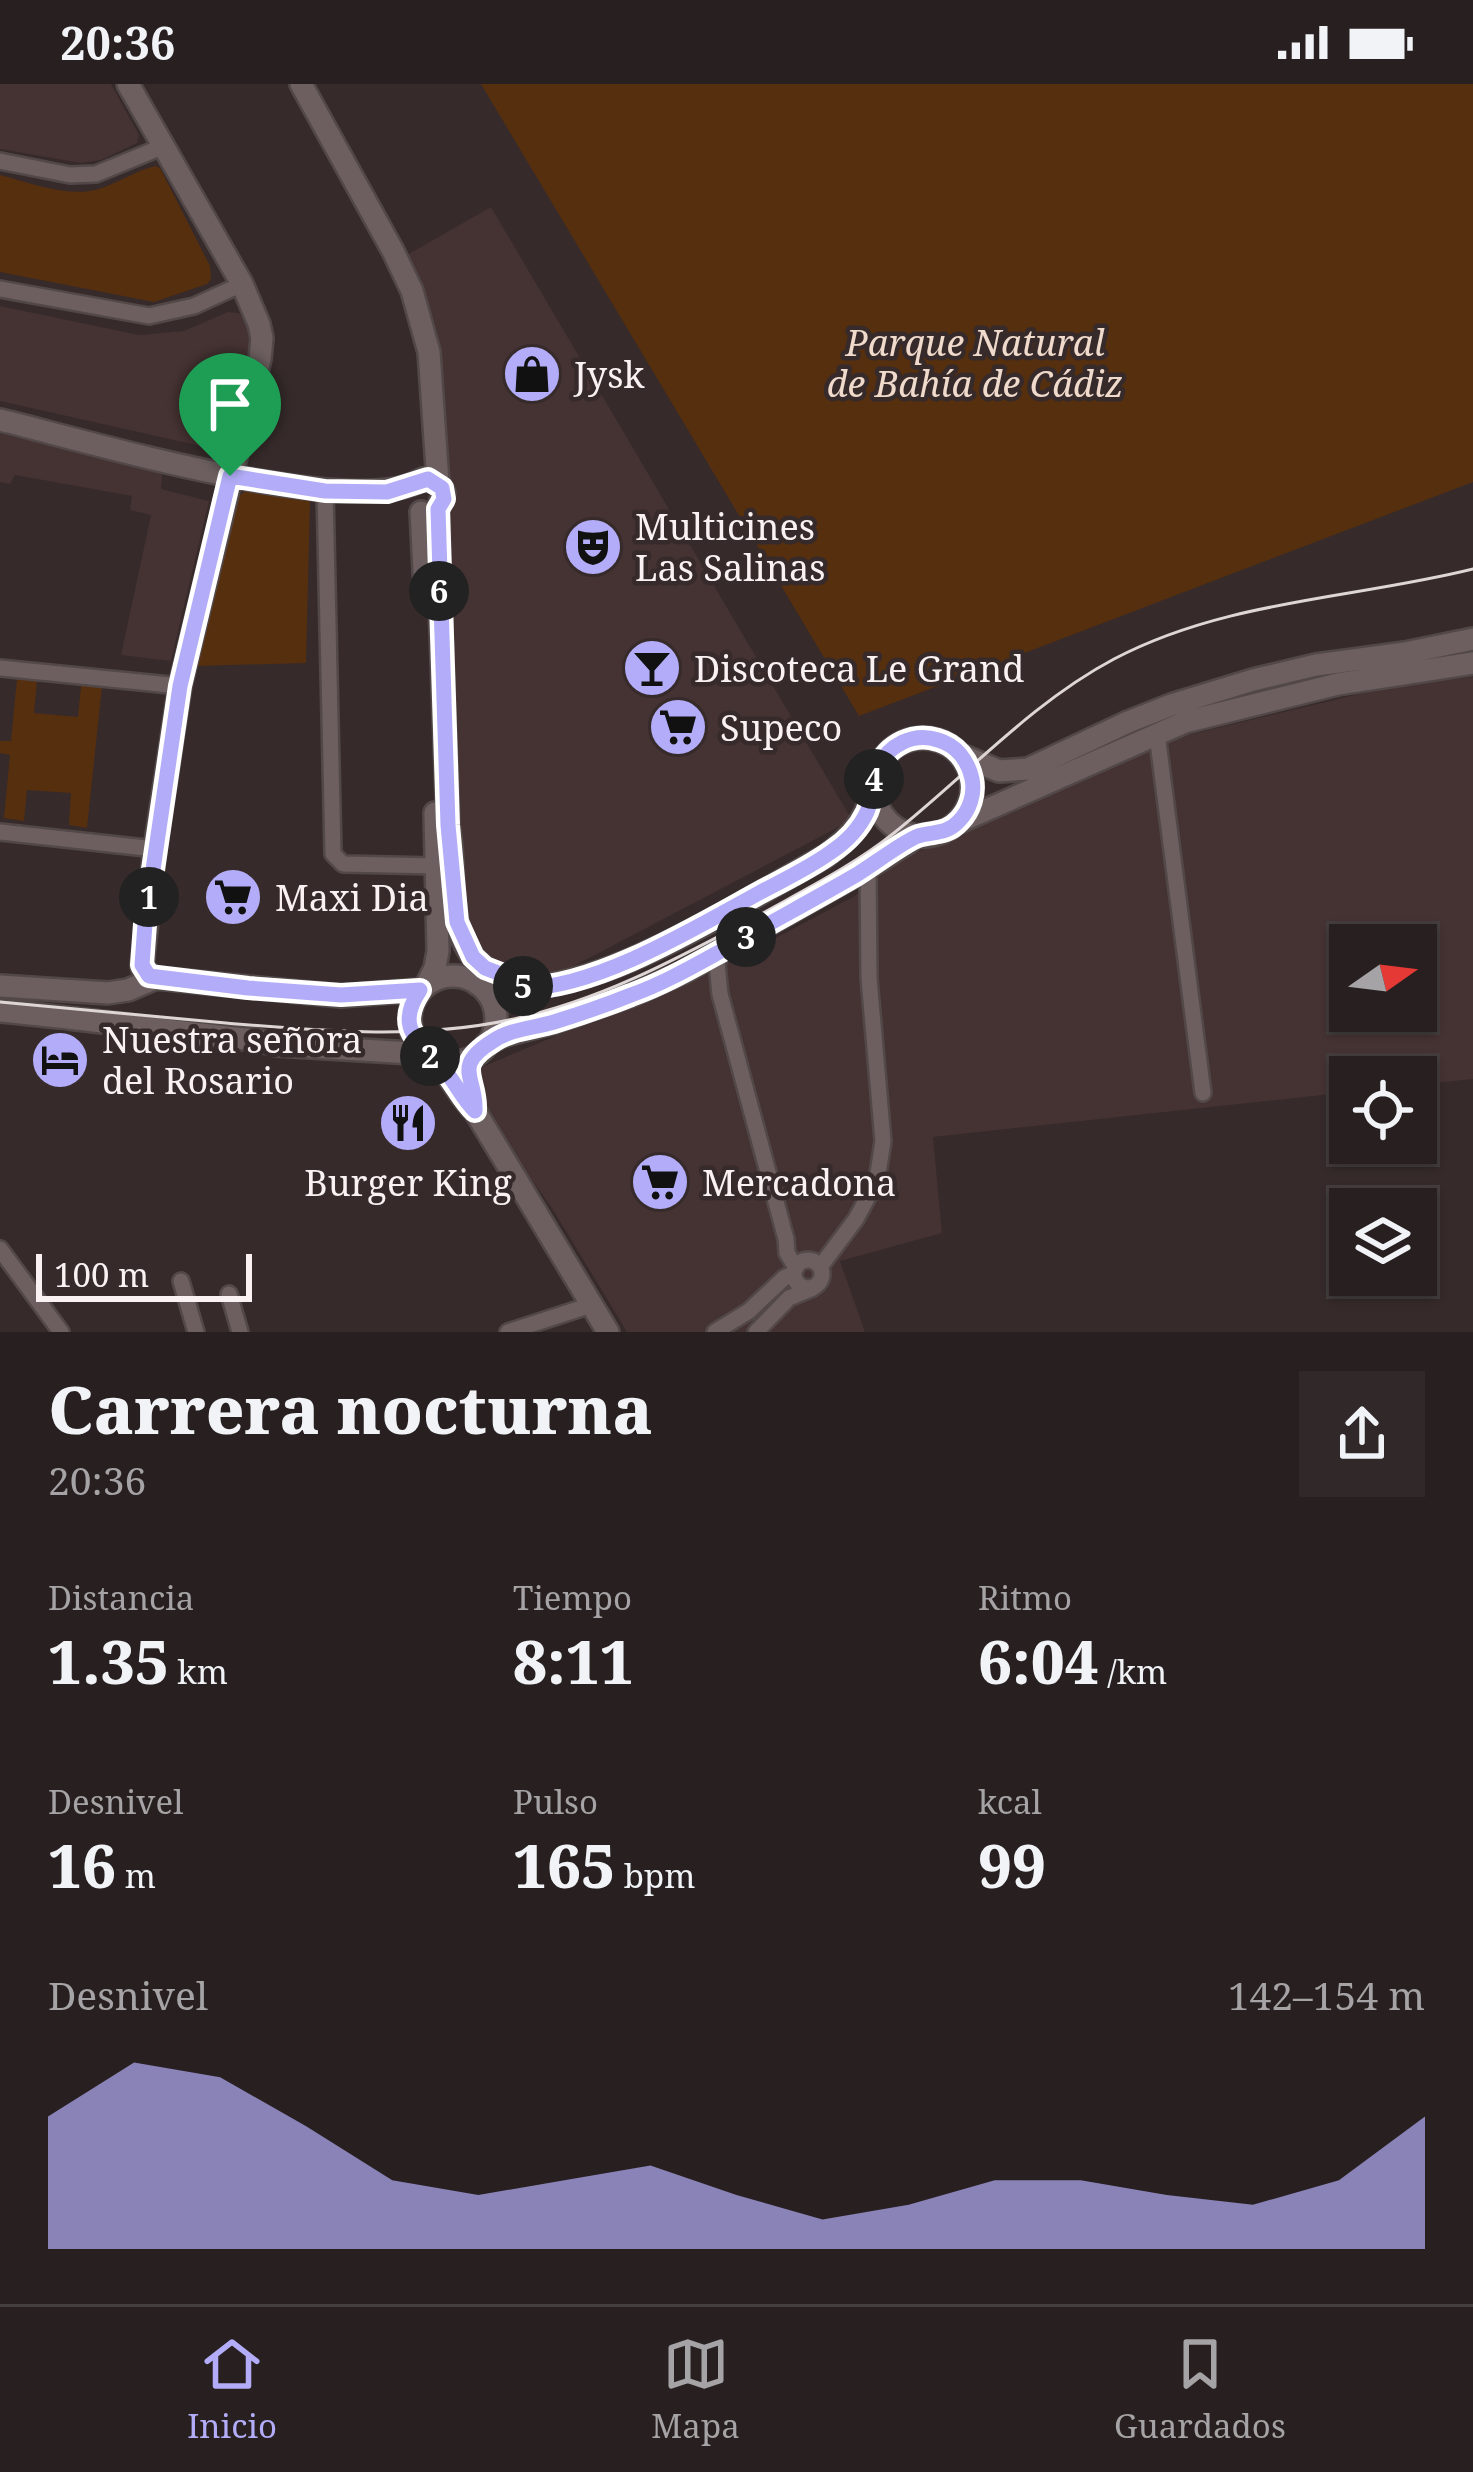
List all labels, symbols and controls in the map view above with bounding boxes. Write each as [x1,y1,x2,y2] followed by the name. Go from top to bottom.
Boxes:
[60,12,175,73] text: 20:36
[827,318,1123,408] park label: Parque Natural de Bahía de Cádiz
[501,343,563,405] shop icon: Jysk
[573,350,645,399] place label: Jysk
[179,353,281,476] pin
[197,371,263,437] icon: arrive
[635,502,826,592] place label: Multicines Las Salinas
[562,516,624,578] theatre icon: Multicines Las Salinas
[409,561,469,621] pin: 6
[430,568,448,613] text: 6
[621,637,683,699] bar icon: Discoteca Le Grand
[694,644,1024,693] place label: Discoteca Le Grand
[647,696,709,758] supermarket icon: Supeco
[720,703,842,752] place label: Supeco
[844,749,904,809] pin: 4
[865,756,883,801] text: 4
[202,866,264,928] supermarket icon: Maxi Dia
[119,867,179,927] pin: 1
[275,873,429,922] place label: Maxi Dia
[140,874,158,919] text: 1
[716,907,776,967] pin: 3
[737,914,755,959] text: 3
[1329,924,1437,1032] north arrow
[1329,924,1437,1296] map controls
[493,956,553,1016] pin: 5
[514,963,532,1008] text: 5
[102,1015,362,1105] place label: Nuestra señora del Rosario
[400,1026,460,1086] pin: 2
[29,1029,91,1091] hotel icon: Nuestra señora del Rosario
[421,1033,439,1078] text: 2
[1329,1056,1437,1164] button: locate
[377,1092,439,1154] restaurant icon: Burger King
[629,1151,691,1213] supermarket icon: Mercadona
[304,1158,512,1207] place label: Burger King
[702,1158,896,1207] place label: Mercadona
[1329,1188,1437,1296] button: layers
[36,1248,252,1301] scale bar
[54,1252,149,1297] text: 100 m
[48,1363,653,1453] text: Carrera nocturna
[1299,1371,1425,1497] button: share
[48,1453,146,1506] text: 20:36
[48,1575,194,1620] text: Distancia
[513,1575,632,1620] text: Tiempo
[978,1575,1072,1620] text: Ritmo
[48,1620,169,1702] text: 1.35
[513,1620,634,1702] text: 8:11
[978,1620,1099,1702] text: 6:04
[169,1649,228,1694] text: km
[1099,1649,1167,1694] text: /km
[48,1779,183,1824] text: Desnivel
[513,1779,598,1824] text: Pulso
[978,1779,1042,1824] text: kcal
[48,1824,116,1906] text: 16
[513,1824,615,1906] text: 165
[978,1824,1046,1906] text: 99
[116,1853,156,1898] text: m
[615,1853,695,1898] text: bpm
[48,1968,208,2021] text: Desnivel
[1228,1968,1425,2021] text: 142–154 m
[187,2331,277,2448] tab: Inicio
[651,2331,740,2448] tab: Mapa
[1114,2331,1286,2448] tab: Guardados

